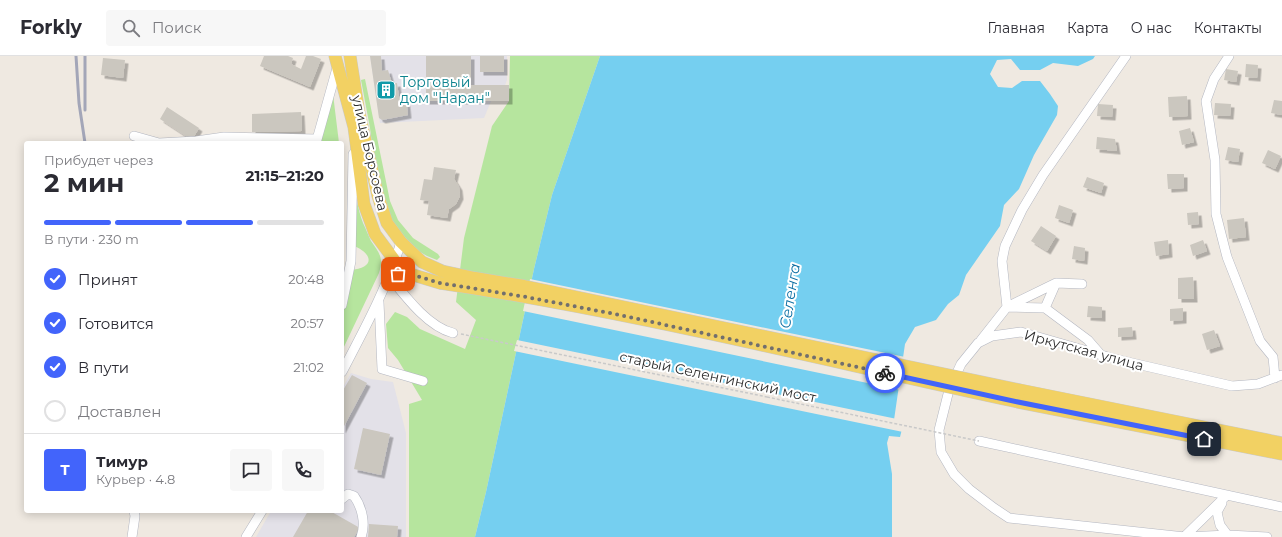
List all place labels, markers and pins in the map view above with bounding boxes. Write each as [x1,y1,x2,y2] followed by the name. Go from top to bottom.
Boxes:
[400,73,490,107] place label: Торговый дом "Наран"
[375,79,397,101] building icon: Торговый дом "Наран"
[381,257,415,291] pin
[1187,422,1221,456] pin

